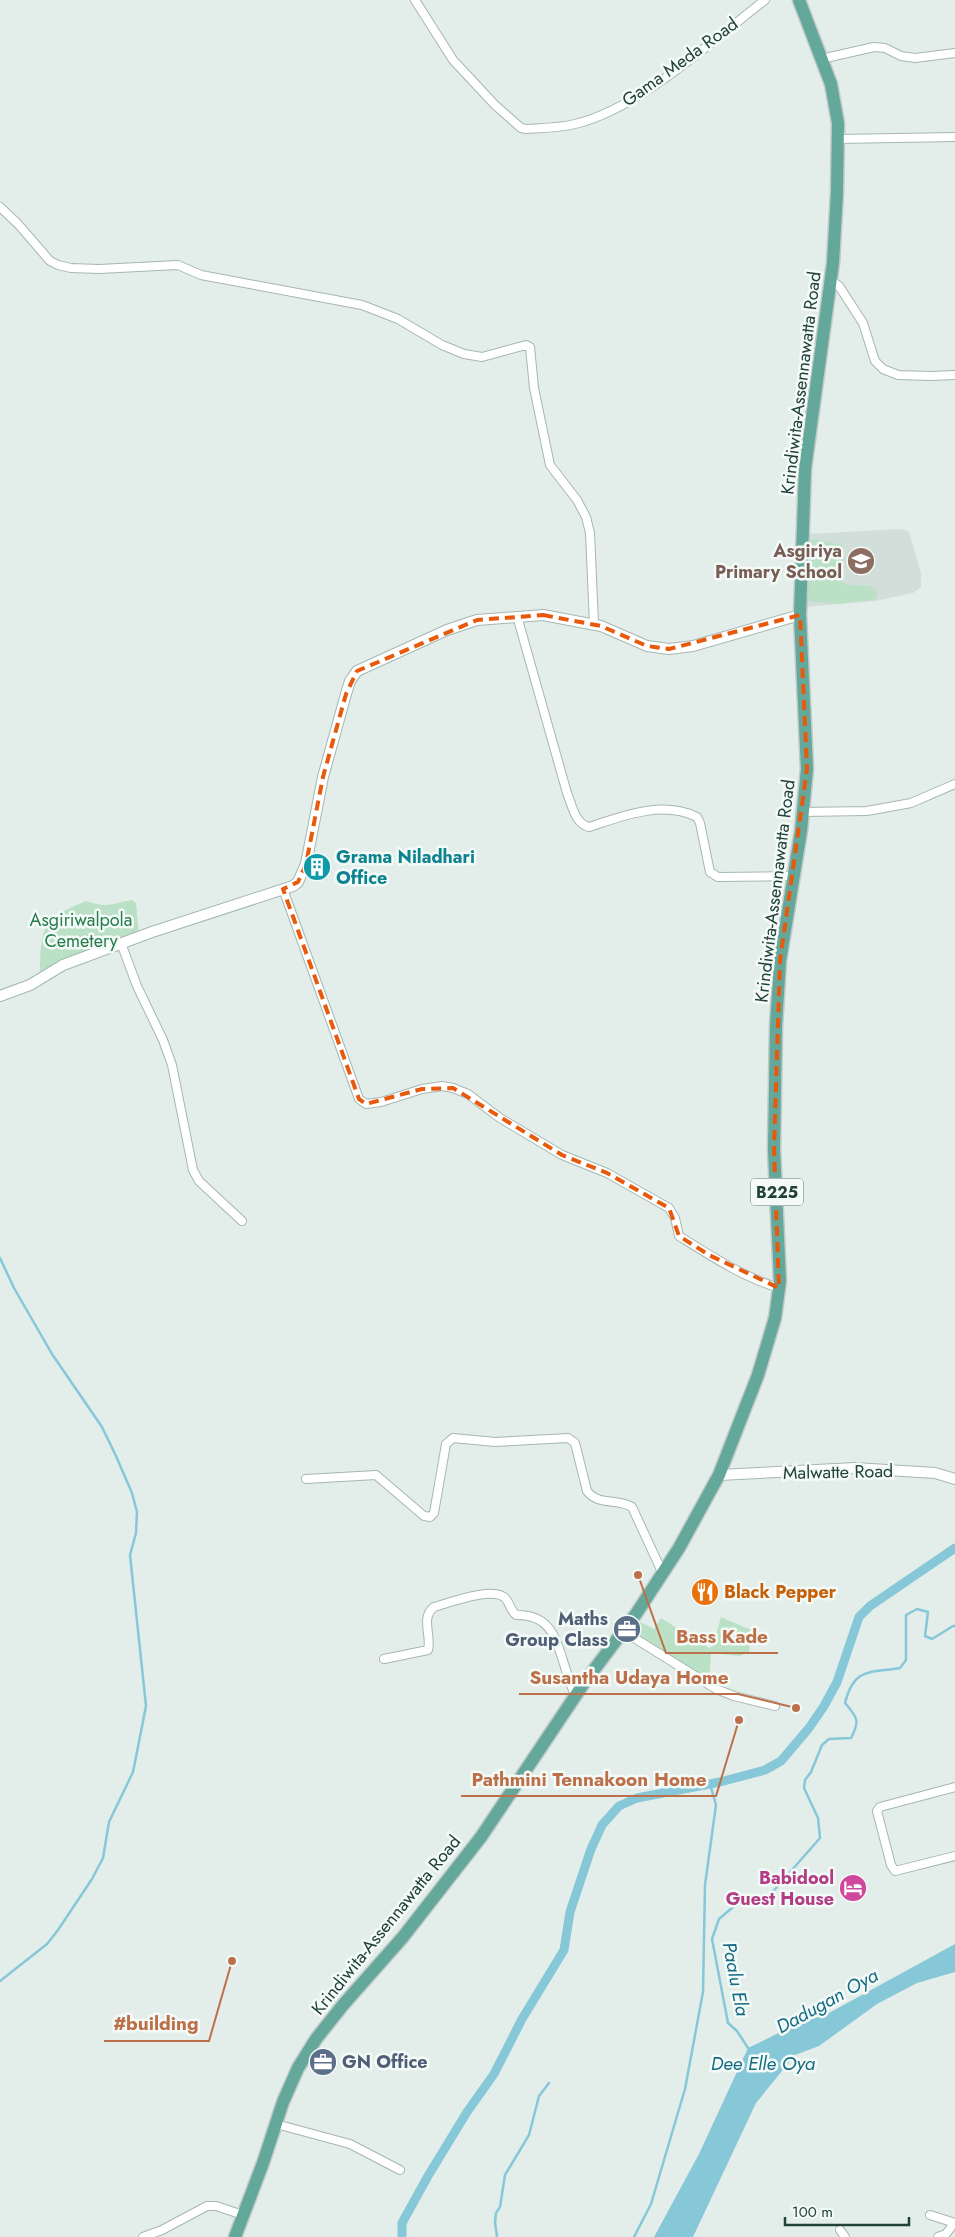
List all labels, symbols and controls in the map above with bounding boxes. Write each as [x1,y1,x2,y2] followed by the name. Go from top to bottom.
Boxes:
[617,11,743,113] street label: Gama Meda Road
[774,270,828,496] street label: Krindiwita-Assennawatta Road
[715,538,842,585] place label: Asgiriya Primary School
[846,546,876,576] school or university icon: Asgiriya Primary School
[748,778,802,1004] street label: Krindiwita-Assennawatta Road
[336,844,475,891] place label: Grama Niladhari Office
[302,852,332,882] building icon: Grama Niladhari Office
[30,907,132,954] park label: Asgiriwalpola Cemetery
[751,1178,803,1206] road number: B225
[783,1458,893,1486] street label: Malwatte Road
[690,1577,720,1607] restaurant icon: Black Pepper
[724,1579,837,1605] place label: Black Pepper
[505,1606,608,1653] place label: Maths Group Class
[612,1614,642,1644] office icon: Maths Group Class
[666,1619,778,1653] callout: Bass Kade
[676,1623,768,1650] text: Bass Kade
[519,1660,738,1694] callout: Susantha Udaya Home
[529,1664,729,1691] text: Susantha Udaya Home
[461,1762,716,1796] callout: Pathmini Tennakoon Home
[471,1766,707,1793] text: Pathmini Tennakoon Home
[305,1830,467,2020] street label: Krindiwita-Assennawatta Road
[726,1865,834,1912] place label: Babidool Guest House
[838,1873,868,1903] hotel icon: Babidool Guest House
[716,1940,757,2019] water label: Paalu Ela
[771,1962,883,2040] water label: Dadugan Oya
[104,2007,209,2041] callout: #building
[113,2010,199,2037] text: #building
[308,2047,338,2077] office icon: GN Office
[342,2049,428,2075] place label: GN Office
[711,2050,816,2077] water label: Dee Elle Oya
[785,2194,909,2226] scale bar
[792,2201,833,2223] text: 100 m

